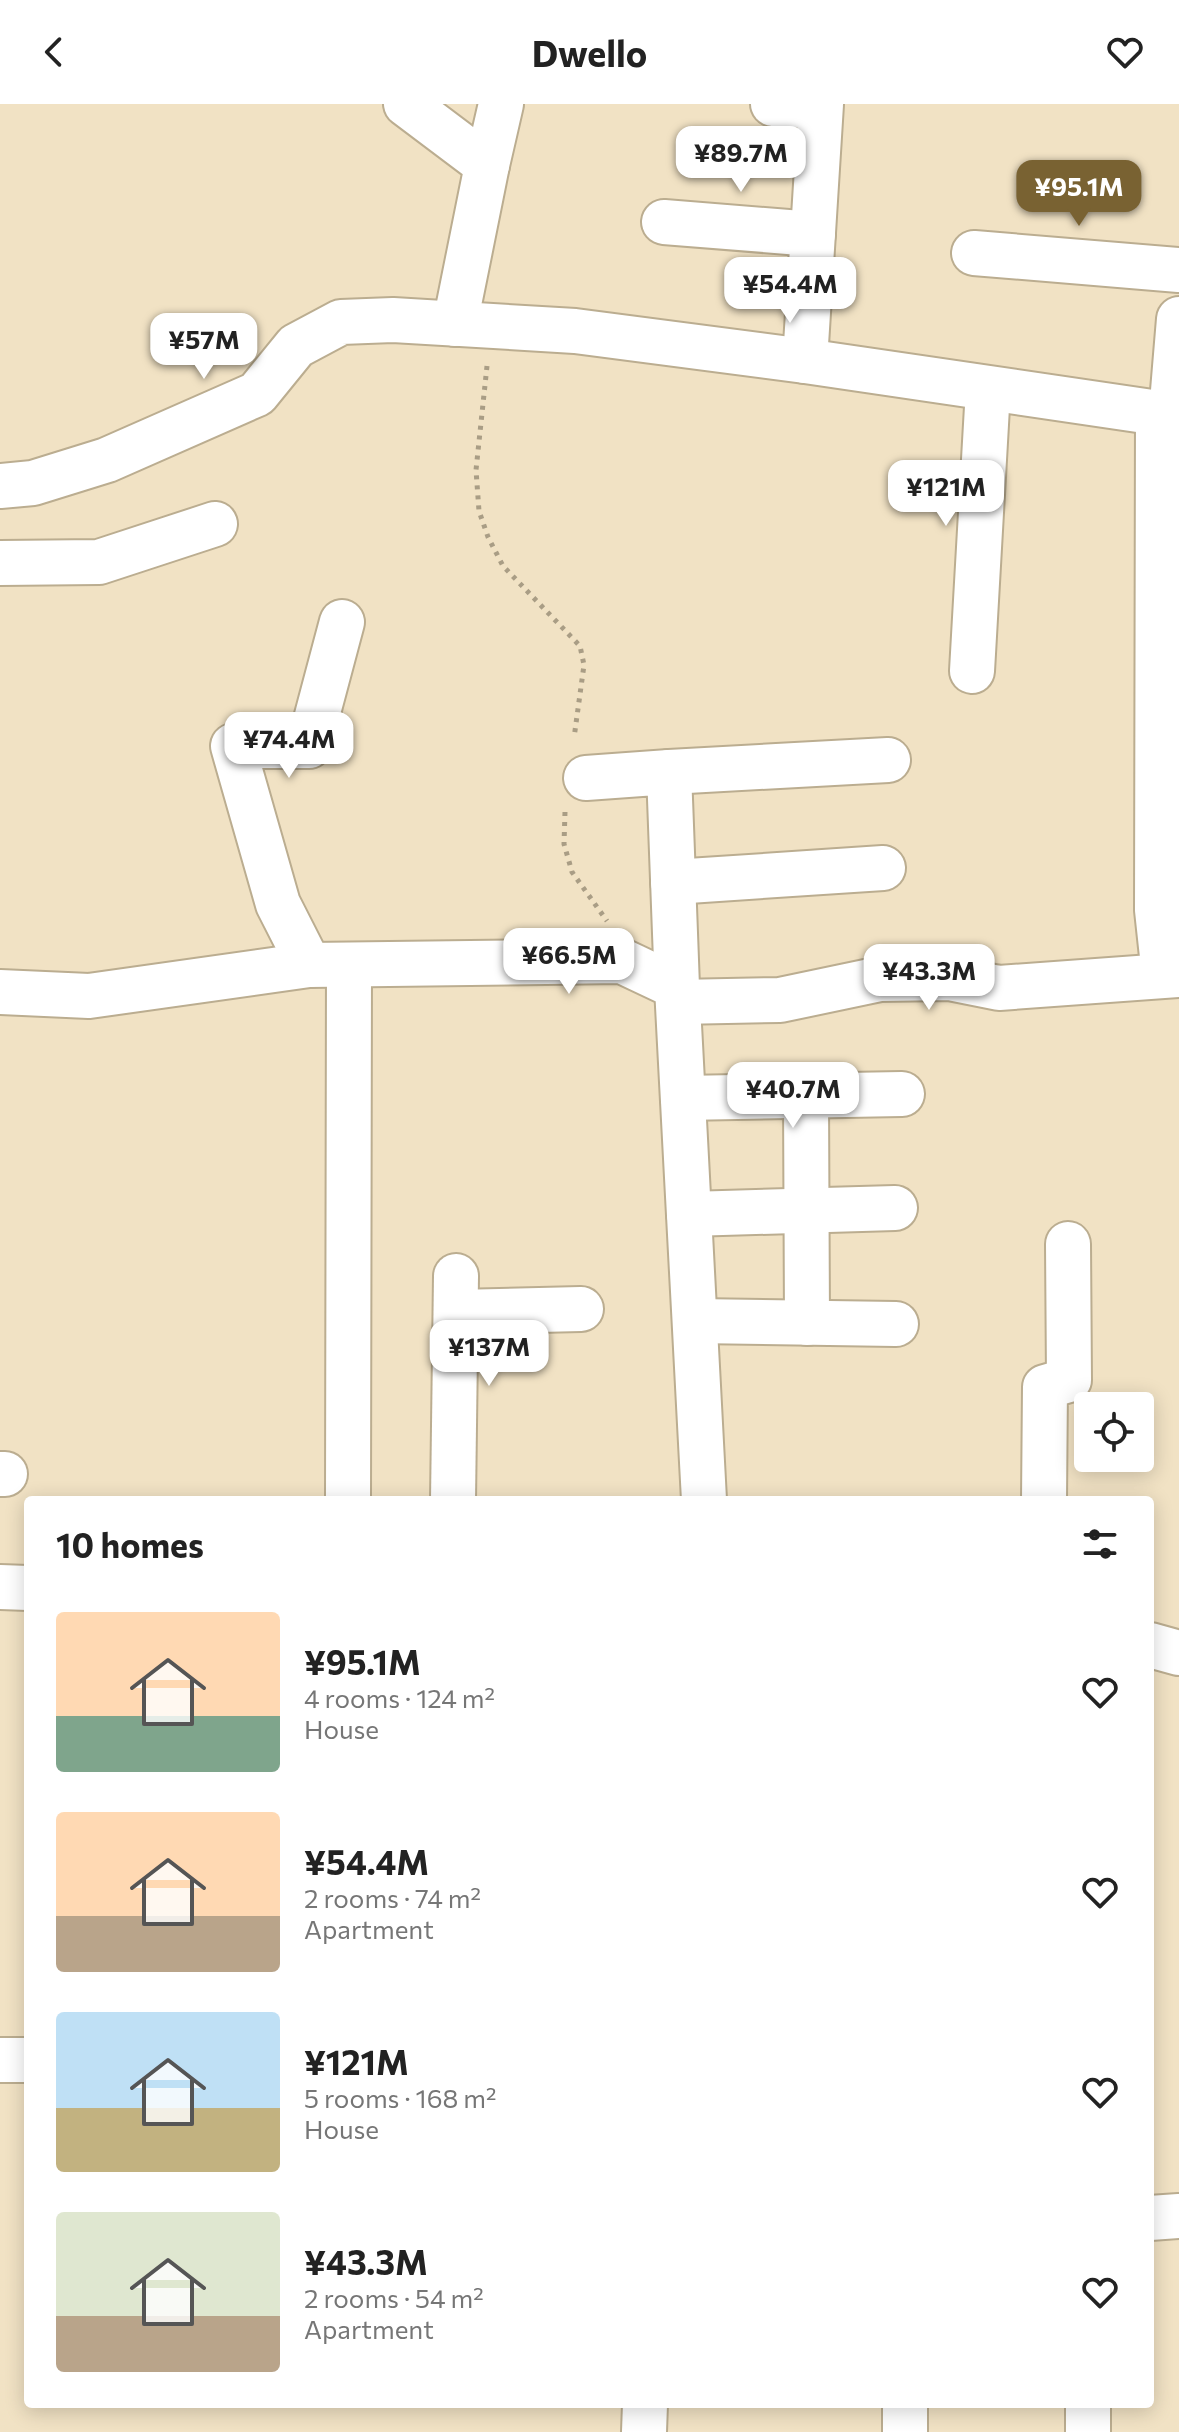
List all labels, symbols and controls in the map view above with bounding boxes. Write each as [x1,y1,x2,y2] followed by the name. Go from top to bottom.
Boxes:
[32,30,76,74] icon: back
[532,30,647,74] text: Dwello
[1103,30,1147,74] icon: heart
[676,126,806,194] pin: ¥89.7M
[694,136,788,167] text: ¥89.7M
[1014,160,1144,228] pin: ¥95.1M
[1034,170,1124,201] text: ¥95.1M
[725,257,855,325] pin: ¥54.4M
[742,267,838,298] text: ¥54.4M
[157,313,251,381] pin: ¥57M
[168,323,240,354] text: ¥57M
[890,460,1002,528] pin: ¥121M
[906,470,986,501] text: ¥121M
[224,712,354,780] pin: ¥74.4M
[242,722,336,753] text: ¥74.4M
[504,928,634,996] pin: ¥66.5M
[521,938,617,969] text: ¥66.5M
[864,944,994,1012] pin: ¥43.3M
[882,954,976,985] text: ¥43.3M
[728,1062,858,1130] pin: ¥40.7M
[745,1072,841,1103] text: ¥40.7M
[433,1320,545,1388] pin: ¥137M
[448,1330,530,1361] text: ¥137M
[1074,1392,1154,1472] map controls
[1074,1392,1154,1472] button: locate
[1078,1522,1122,1566] icon: filters
[56,1523,204,1565] text: 10 homes
[304,1640,421,1682] text: ¥95.1M
[120,1644,216,1740] icon: home
[1078,1670,1122,1714] icon: heart
[304,1682,495,1713] text: 4 rooms · 124 m²
[304,1713,379,1744] text: House
[304,1840,429,1882] text: ¥54.4M
[120,1844,216,1940] icon: home
[1078,1870,1122,1914] icon: heart
[304,1882,481,1913] text: 2 rooms · 74 m²
[304,1913,434,1944] text: Apartment
[304,2040,409,2082] text: ¥121M
[120,2044,216,2140] icon: home
[1078,2070,1122,2114] icon: heart
[304,2082,496,2113] text: 5 rooms · 168 m²
[304,2113,379,2144] text: House
[304,2240,428,2282] text: ¥43.3M
[120,2244,216,2340] icon: home
[1078,2270,1122,2314] icon: heart
[304,2282,484,2313] text: 2 rooms · 54 m²
[304,2313,434,2344] text: Apartment

